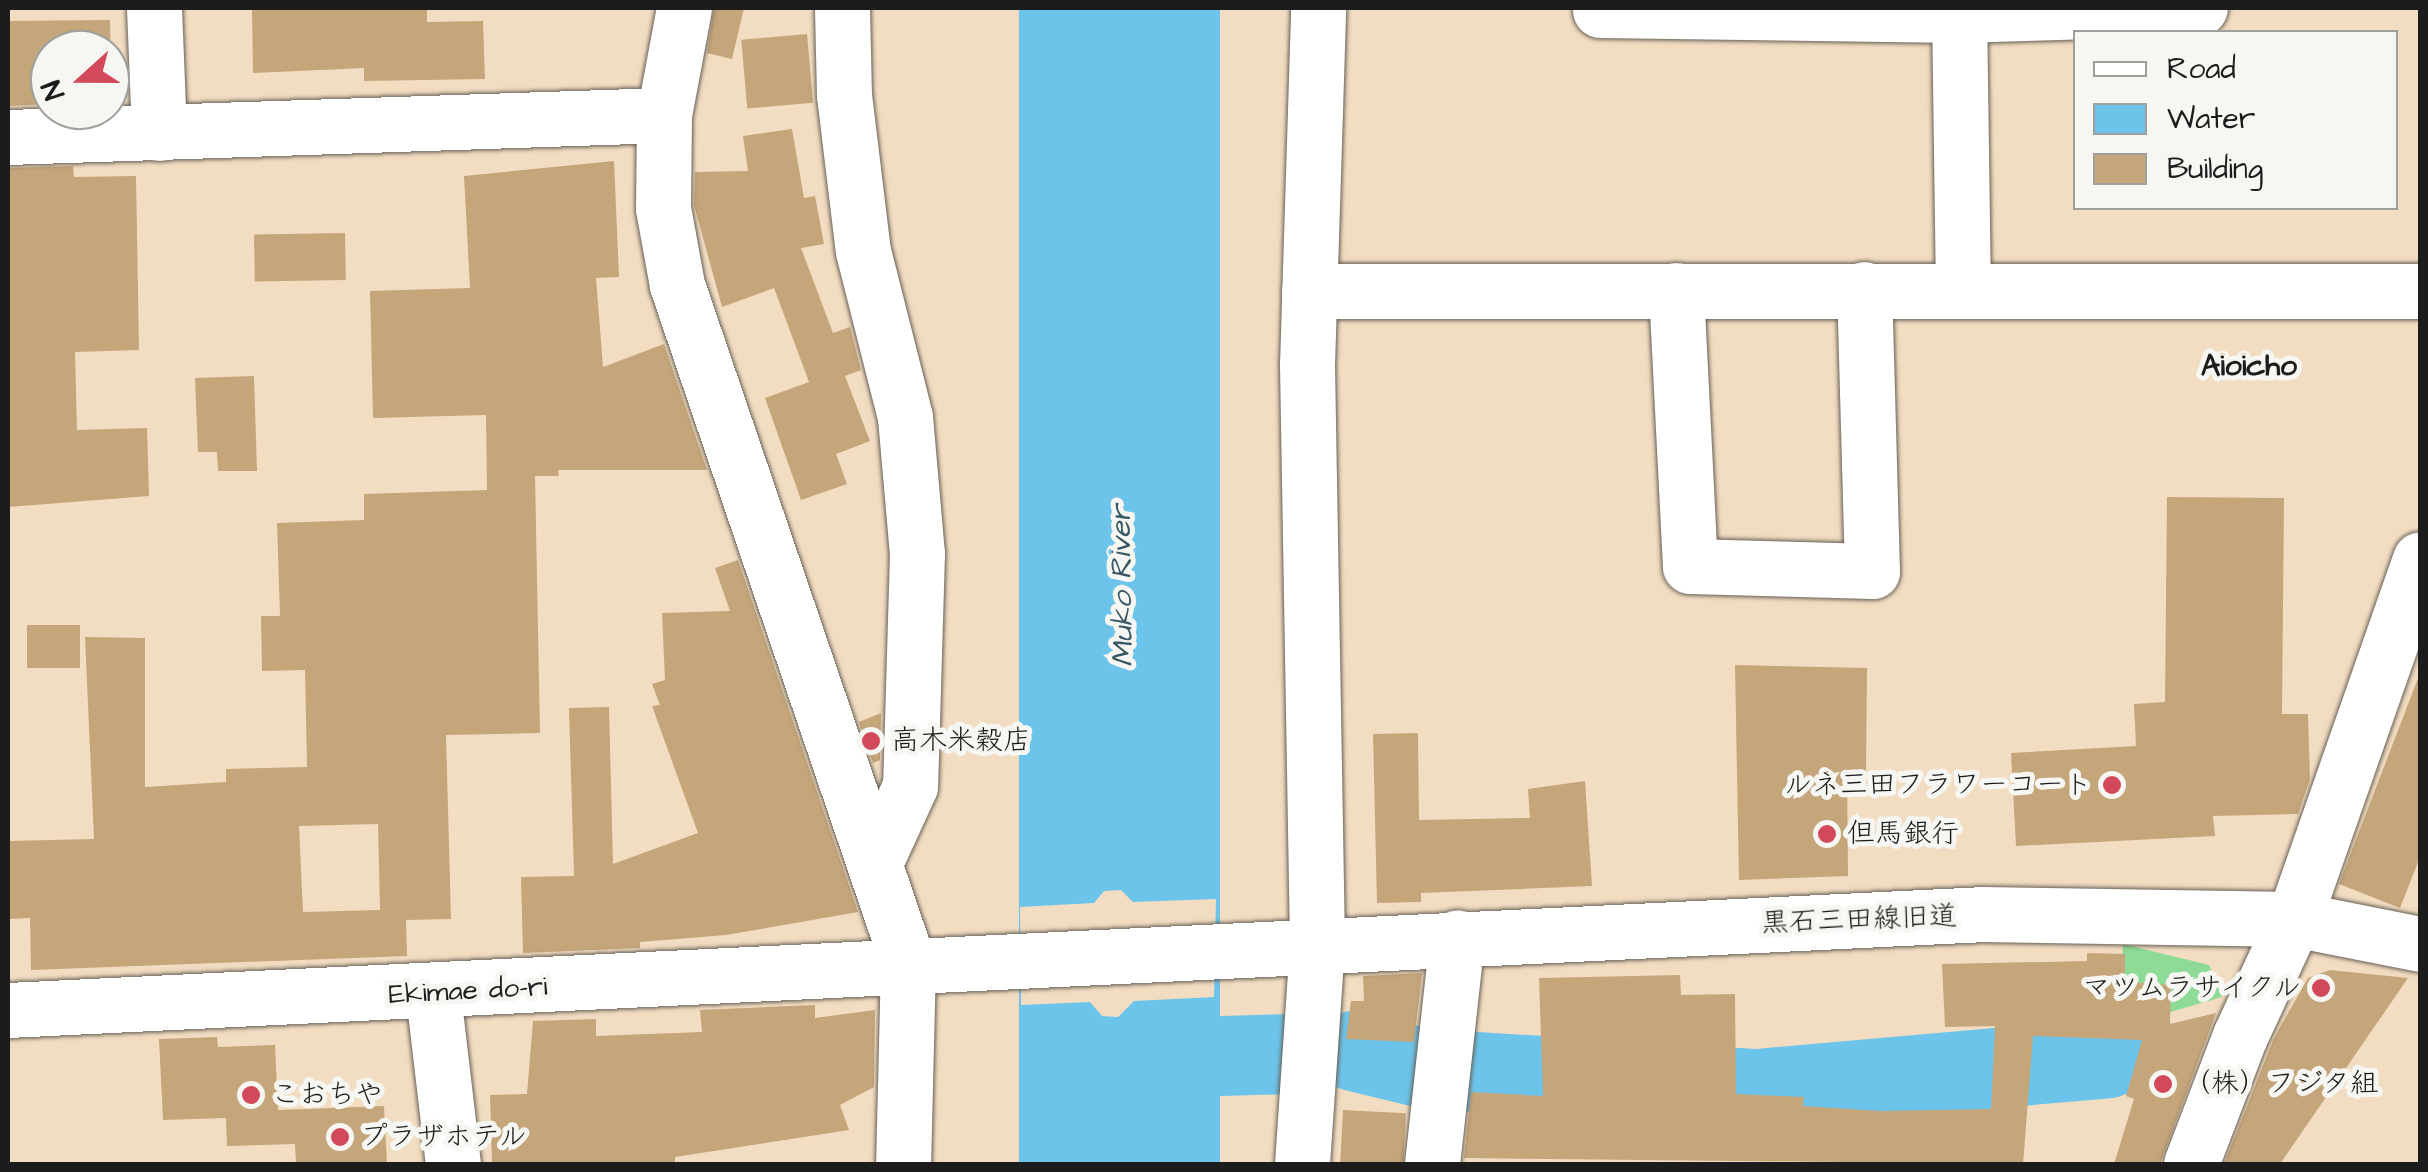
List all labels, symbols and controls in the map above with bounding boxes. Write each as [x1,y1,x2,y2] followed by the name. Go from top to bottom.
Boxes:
[30,30,130,130] north arrow
[2073,30,2398,210] legend
[2167,48,2236,90] text: Road
[32,75,75,105] text: N
[2167,98,2255,140] text: Water
[2167,148,2263,190] text: Building
[2201,348,2297,384] district label: Aioicho
[1103,505,1141,667] water label: Muko River
[891,724,1031,758] place label: 高木米穀店
[860,730,882,752] marker: 高木米穀店
[1784,768,2092,802] place label: ルネ三田フラワーコート
[2101,774,2123,796] marker: ルネ三田フラワーコート
[1847,817,1959,851] place label: 但馬銀行
[1816,823,1838,845] marker: 但馬銀行
[1760,900,1958,940] street label: 黒石三田線旧道
[388,970,548,1012] street label: Ekimae do-ri
[2077,971,2301,1005] place label: マツムラサイクル
[2310,977,2332,999] marker: マツムラサイクル
[2183,1067,2379,1101] place label: （株）フジタ組
[2152,1073,2174,1095] marker: （株）フジタ組
[271,1078,383,1112] place label: こおちや
[240,1084,262,1106] marker: こおちや
[360,1120,528,1154] place label: プラザホテル
[329,1126,351,1148] marker: プラザホテル

